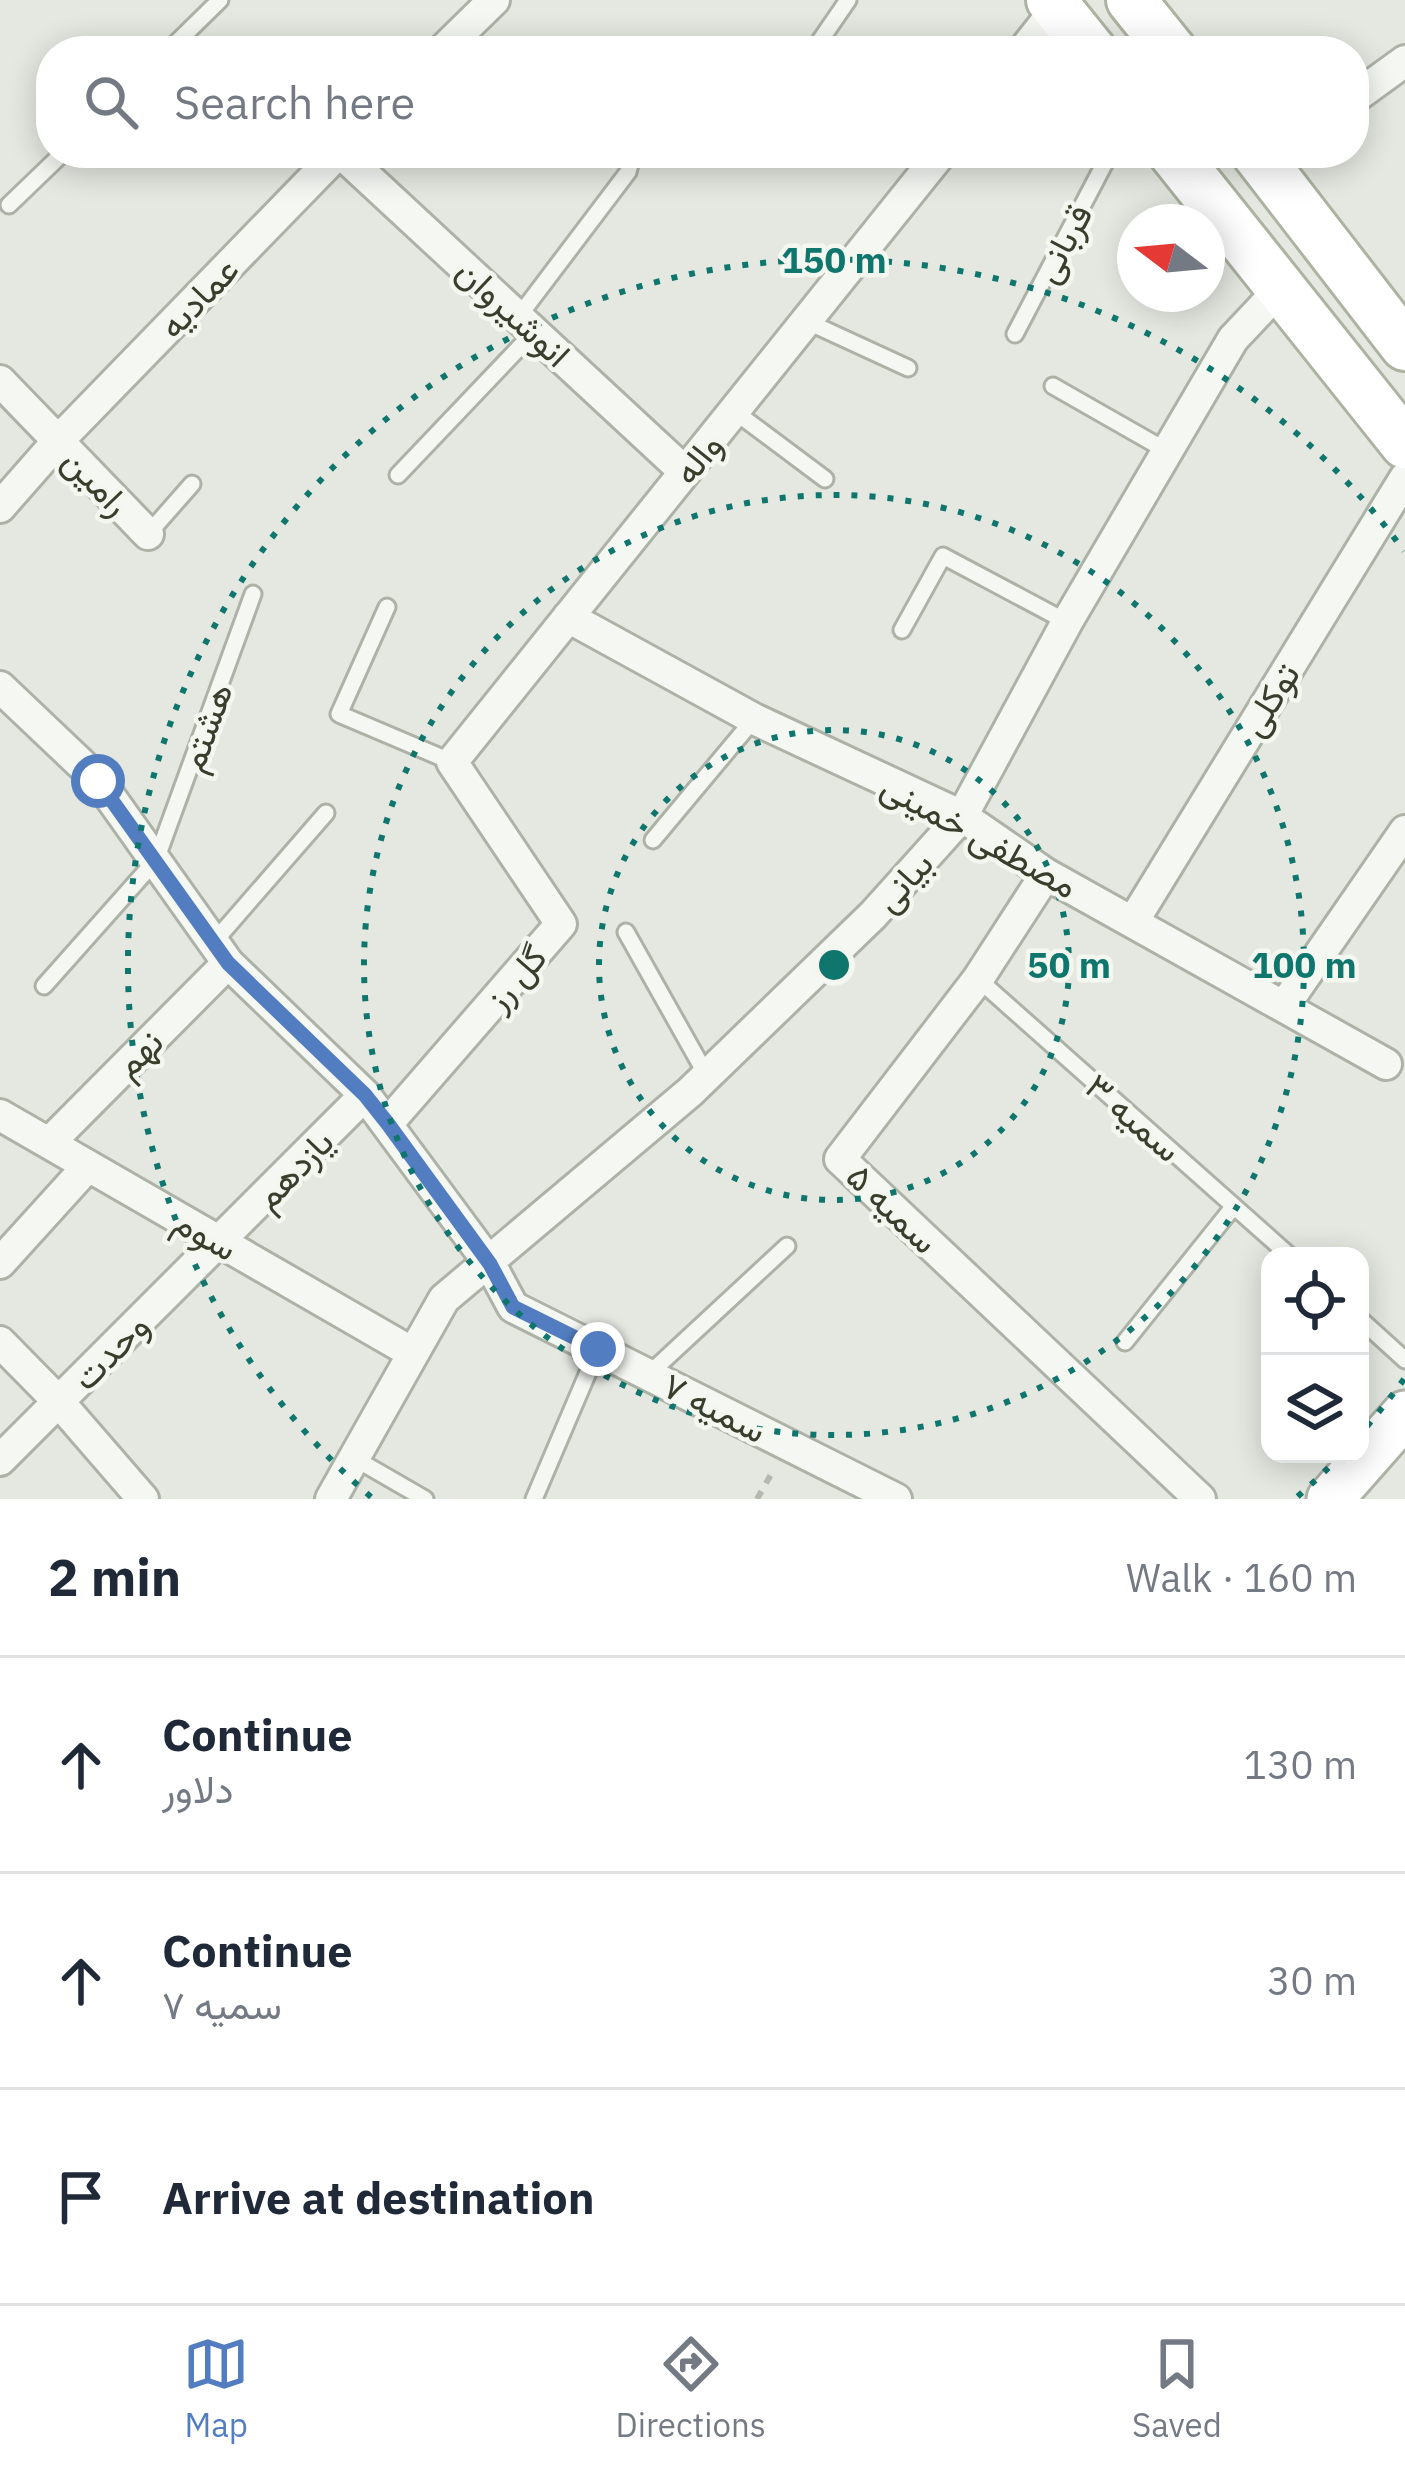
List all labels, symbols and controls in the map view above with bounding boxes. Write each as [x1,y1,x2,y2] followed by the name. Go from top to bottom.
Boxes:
[36,36,1369,168] search box
[78,69,144,135] icon: search
[174,73,415,131] text: Search here
[1022,195,1102,291] street label: قربانی
[1117,204,1225,312] north arrow
[781,236,887,283] text: 150 m
[148,246,248,348] street label: عمادیه
[447,247,581,377] street label: انوشیروان
[662,422,732,494] street label: واله
[53,437,141,525] street label: رامین
[1228,654,1310,744] street label: توکلی
[167,676,244,778] street label: هشتم
[71,754,125,808] route start
[873,762,1087,908] street label: مصطفی خمینی
[863,840,943,922] street label: بیانی
[473,934,557,1021] street label: گل رز
[1027,941,1111,988] text: 50 m
[1251,941,1357,988] text: 100 m
[813,944,855,986] centre of rings
[103,1018,173,1088] street label: نهم
[1076,1062,1192,1172] street label: سمیه ۳
[243,1118,344,1220] street label: یازدهم
[837,1153,949,1263] street label: سمیه ۵
[165,1197,246,1272] street label: سوم
[1261,1247,1369,1463] map controls
[1261,1247,1369,1355] button: locate
[61,1302,159,1400] street label: وحدت
[571,1322,625,1376] route end
[1261,1355,1369,1463] button: layers
[655,1361,775,1453] street label: سمیه ۷
[48,1544,181,1610] text: 2 min
[1126,1552,1357,1603] text: Walk · 160 m
[162,1705,353,1763] text: Continue
[48,1732,114,1798] icon: ahead
[1244,1739,1357,1790] text: 130 m
[162,1763,234,1814] text: دلاور
[162,1921,353,1979] text: Continue
[48,1948,114,2014] icon: ahead
[1267,1955,1357,2006] text: 30 m
[162,1979,282,2030] text: سمیه ۷
[48,2164,114,2230] icon: arrive
[162,2168,595,2226] text: Arrive at destination
[183,2331,249,2446] tab: Map
[616,2331,766,2446] tab: Directions
[1132,2331,1222,2446] tab: Saved

